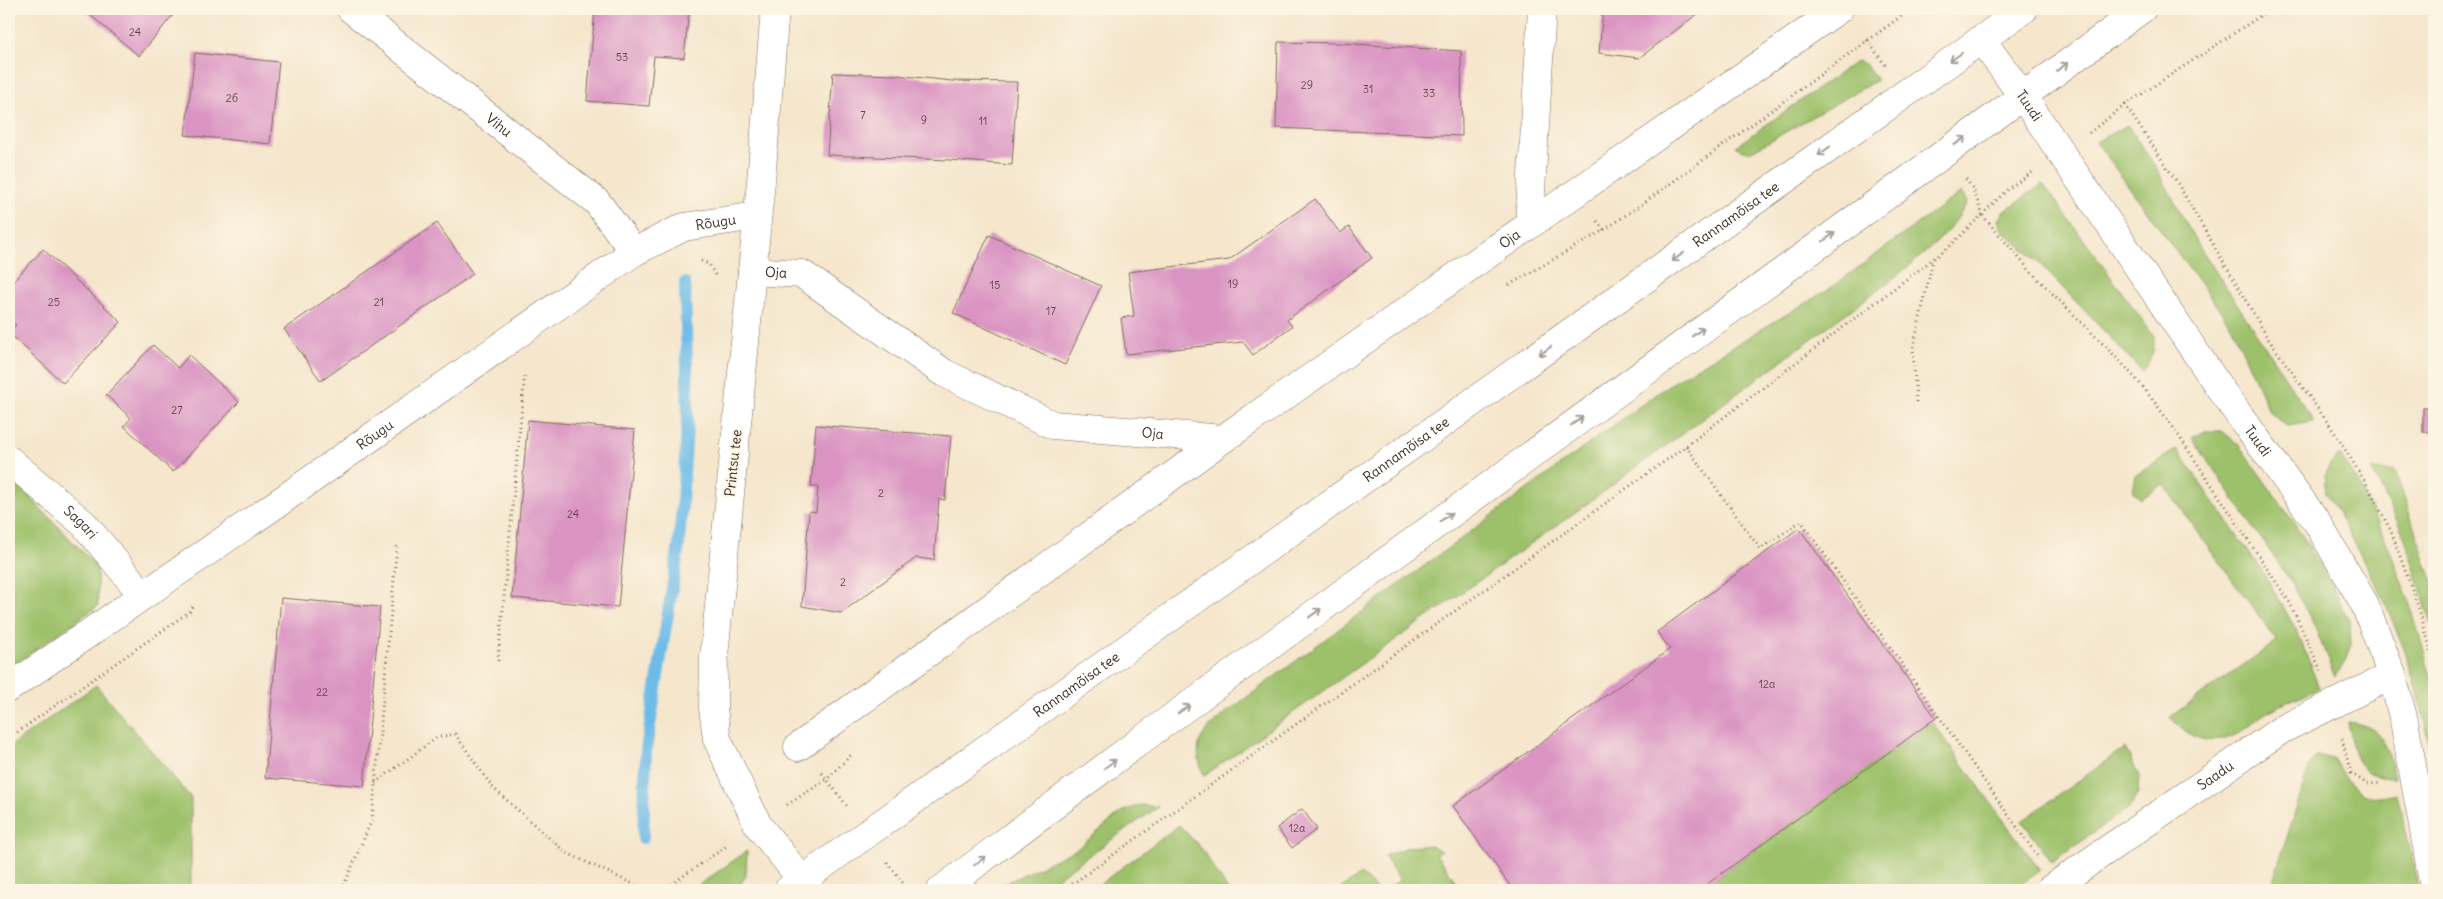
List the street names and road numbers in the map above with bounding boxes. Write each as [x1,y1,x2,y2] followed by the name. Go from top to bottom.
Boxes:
[2012,86,2046,125] street label: Tuudi
[482,109,516,141] street label: Vihu
[1689,178,1783,251] street label: Rannamõisa tee
[694,210,737,234] street label: Rõugu
[1495,225,1524,253] street label: Oja
[764,263,787,282] street label: Oja
[1359,413,1453,486] street label: Rannamõisa tee
[353,416,397,454] street label: Rõugu
[2241,422,2275,460] street label: Tuudi
[1141,423,1164,443] street label: Oja
[721,428,745,498] street label: Printsu tee
[60,502,102,543] street label: Sagari
[1030,648,1123,721] street label: Rannamõisa tee
[2194,757,2237,794] street label: Saadu

